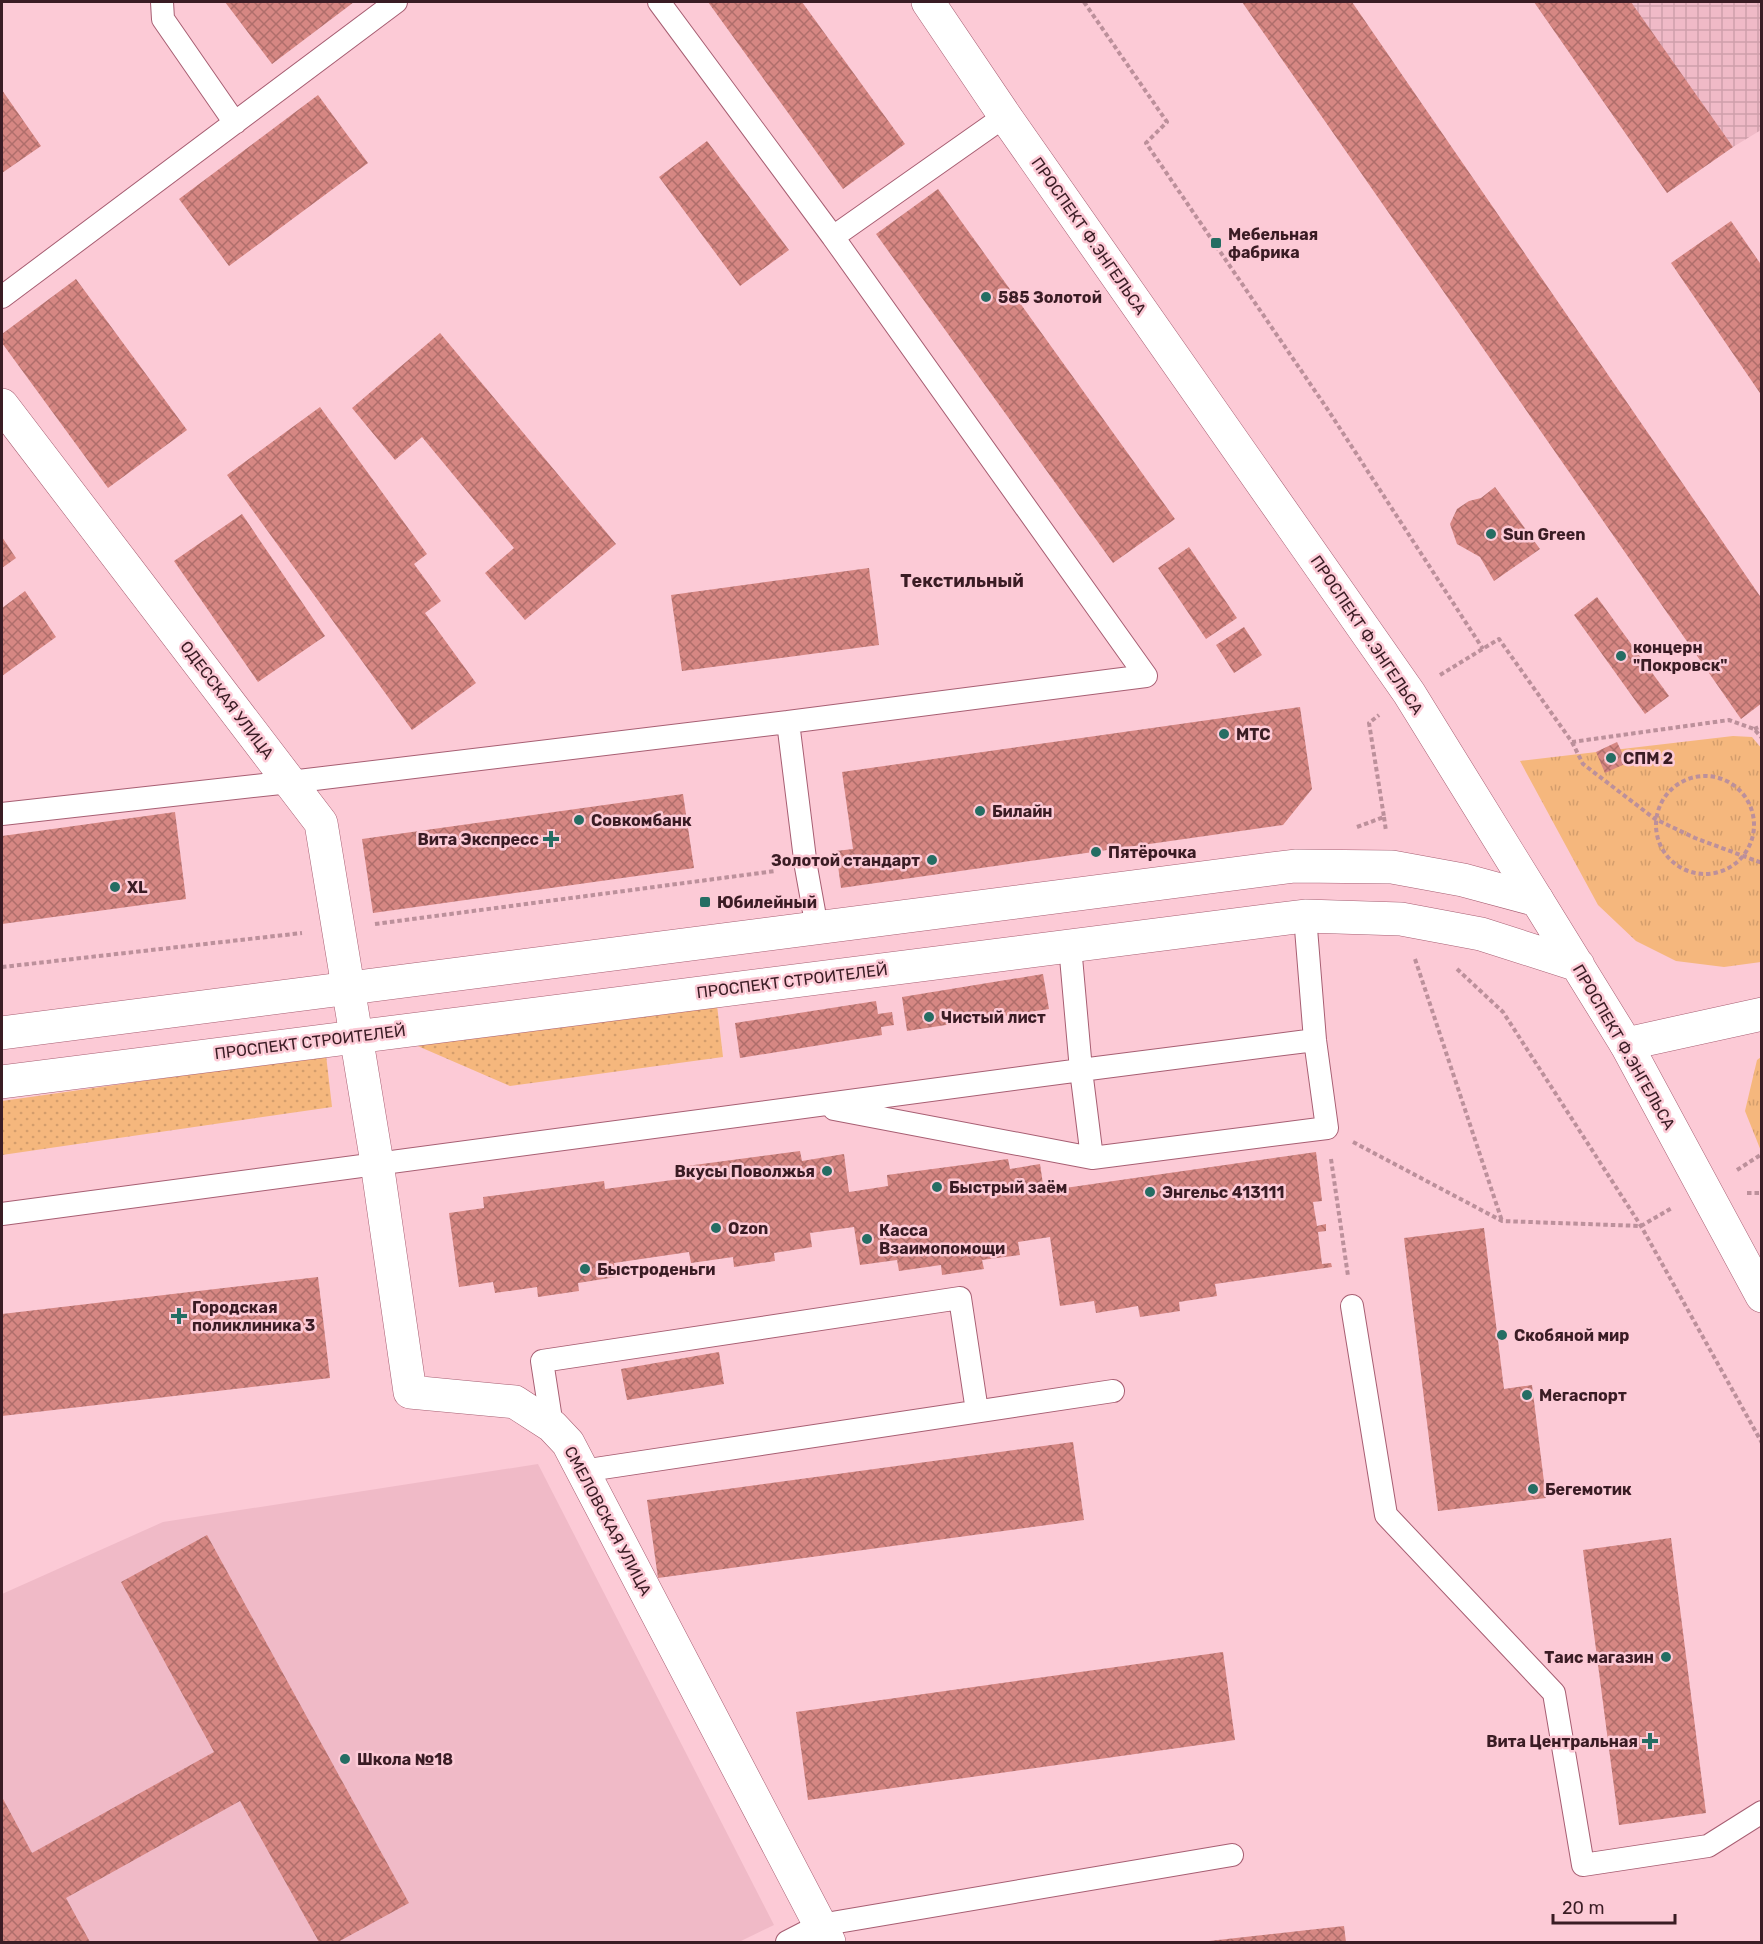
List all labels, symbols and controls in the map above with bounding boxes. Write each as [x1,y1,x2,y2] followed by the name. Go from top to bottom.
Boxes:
[1027,154,1151,318] street label: ПРОСПЕКТ Ф.ЭНГЕЛЬСА
[1228,225,1318,262] place label: Мебельная фабрика
[1209,236,1223,250] marker: Мебельная фабрика
[998,288,1102,307] place label: 585 Золотой
[979,290,993,304] marker: 585 Золотой
[1503,525,1586,544] place label: Sun Green
[1484,527,1498,541] marker: Sun Green
[1307,552,1427,718] street label: ПРОСПЕКТ Ф.ЭНГЕЛЬСА
[900,570,1024,592] district label: Текстильный
[176,637,278,763] street label: ОДЕССКАЯ УЛИЦА
[1633,638,1728,675] place label: концерн "Покровск"
[1614,649,1628,663] marker: концерн "Покровск"
[1236,725,1271,744] place label: МТС
[1217,727,1231,741] marker: МТС
[1623,749,1673,768] place label: СПМ 2
[1604,751,1618,765] marker: СПМ 2
[992,802,1053,821] place label: Билайн
[973,804,987,818] marker: Билайн
[591,811,692,830] place label: Совкомбанк
[572,813,586,827] marker: Совкомбанк
[418,830,539,849] place label: Вита Экспресс
[544,832,558,846] marker: Вита Экспресс
[1108,843,1197,862] place label: Пятёрочка
[1089,845,1103,859] marker: Пятёрочка
[771,851,920,870] place label: Золотой стандарт
[925,853,939,867] marker: Золотой стандарт
[127,878,148,897] place label: XL
[108,880,122,894] marker: XL
[717,893,817,912] place label: Юбилейный
[698,895,712,909] marker: Юбилейный
[695,960,889,1002] street label: ПРОСПЕКТ СТРОИТЕЛЕЙ
[1569,961,1679,1133] street label: ПРОСПЕКТ Ф.ЭНГЕЛЬСА
[941,1008,1046,1027] place label: Чистый лист
[922,1010,936,1024] marker: Чистый лист
[213,1021,407,1063] street label: ПРОСПЕКТ СТРОИТЕЛЕЙ
[675,1162,815,1181] place label: Вкусы Поволжья
[820,1164,834,1178] marker: Вкусы Поволжья
[949,1178,1067,1197] place label: Быстрый заём
[930,1180,944,1194] marker: Быстрый заём
[1162,1183,1284,1202] place label: Энгельс 413111
[1143,1185,1157,1199] marker: Энгельс 413111
[728,1219,768,1238] place label: Ozon
[709,1221,723,1235] marker: Ozon
[879,1221,1005,1258] place label: Касса Взаимопомощи
[860,1232,874,1246] marker: Касса Взаимопомощи
[597,1260,715,1279] place label: Быстроденьги
[578,1262,592,1276] marker: Быстроденьги
[192,1298,315,1335] place label: Городская поликлиника 3
[170,1307,188,1325] marker: Городская поликлиника 3
[1514,1326,1629,1345] place label: Скобяной мир
[1495,1328,1509,1342] marker: Скобяной мир
[1539,1386,1627,1405] place label: Мегаспорт
[1520,1388,1534,1402] marker: Мегаспорт
[561,1443,656,1599] street label: СМЕЛОВСКАЯ УЛИЦА
[1545,1480,1632,1499] place label: Бегемотик
[1526,1482,1540,1496] marker: Бегемотик
[1544,1648,1654,1667] place label: Таис магазин
[1659,1650,1673,1664] marker: Таис магазин
[1486,1732,1638,1751] place label: Вита Центральная
[1643,1734,1657,1748] marker: Вита Центральная
[357,1750,453,1769] place label: Школа №18
[338,1752,352,1766] marker: Школа №18
[1553,1887,1674,1925] scale bar
[1562,1897,1604,1919] text: 20 m

